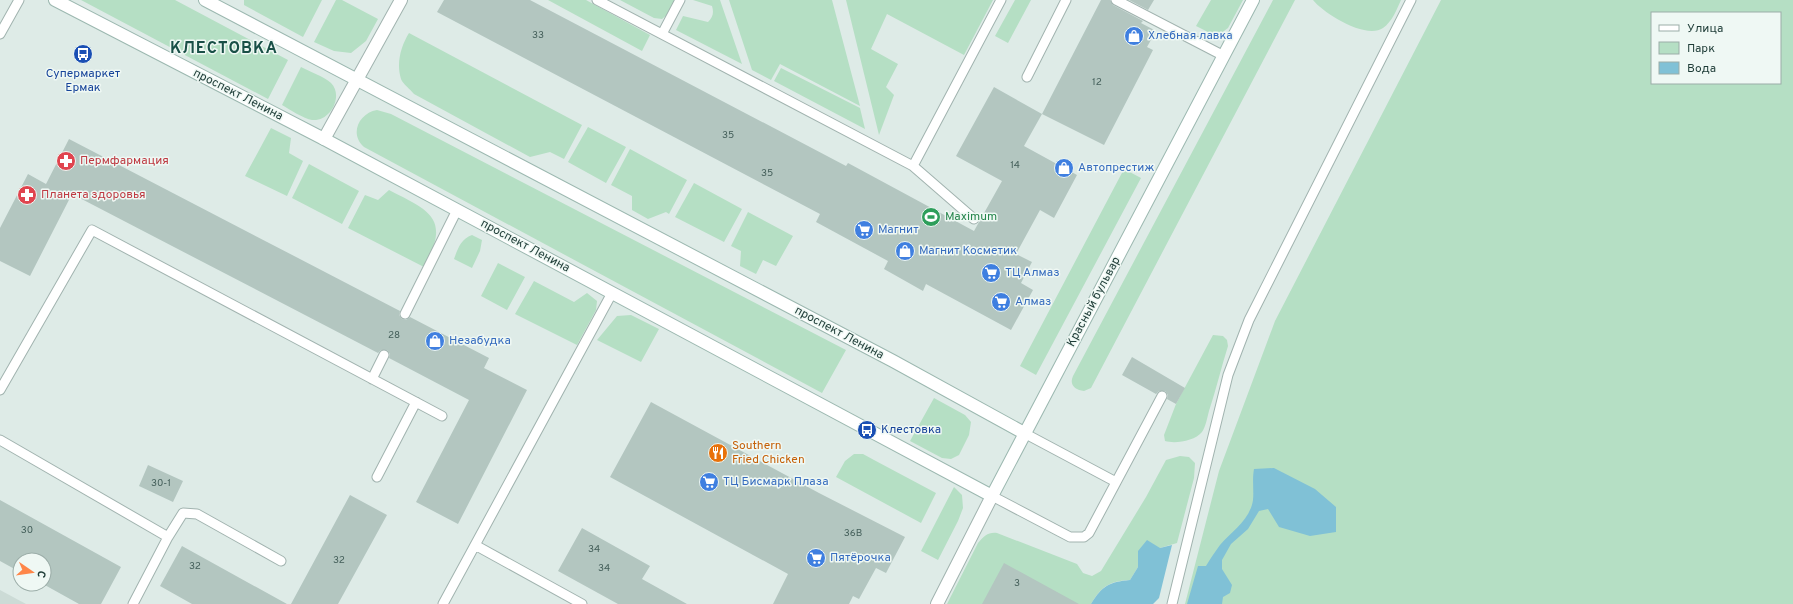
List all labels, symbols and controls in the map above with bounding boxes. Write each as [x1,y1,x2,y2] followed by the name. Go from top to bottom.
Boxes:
[1651,12,1781,84] legend
[1687,21,1723,37] text: Улица
[1123,25,1145,47] shop icon: Хлебная лавка
[1148,28,1233,44] place label: Хлебная лавка
[532,29,544,42] house number: 33
[170,39,278,59] district label: КЛЕСТОВКА
[1687,41,1715,57] text: Парк
[72,43,94,65] bus stop icon: Супермаркет Ермак
[1687,61,1716,77] text: Вода
[190,65,286,125] street label: проспект Ленина
[46,66,121,96] place label: Супермаркет Ермак
[1092,76,1102,89] house number: 12
[722,129,734,142] house number: 35
[55,150,77,172] pharmacy icon: Пермфармация
[80,153,169,169] place label: Пермфармация
[1053,157,1075,179] shop icon: Автопрестиж
[1010,159,1020,172] house number: 14
[1078,160,1155,176] place label: Автопрестиж
[761,167,773,180] house number: 35
[16,184,38,206] pharmacy icon: Планета здоровья
[41,187,146,203] place label: Планета здоровья
[920,206,942,228] sports icon: Maximum
[945,209,997,225] place label: Maximum
[478,216,572,276] street label: проспект Ленина
[853,219,875,241] supermarket icon: Магнит
[878,222,919,238] place label: Магнит
[894,240,916,262] shop icon: Магнит Косметик
[919,243,1017,259] place label: Магнит Косметик
[1063,254,1125,350] street label: Красный бульвар
[980,262,1002,284] supermarket icon: ТЦ Алмаз
[1005,265,1060,281] place label: ТЦ Алмаз
[990,291,1012,313] supermarket icon: Алмаз
[1015,294,1052,310] place label: Алмаз
[792,303,886,363] street label: проспект Ленина
[388,329,400,342] house number: 28
[424,330,446,352] shop icon: Незабудка
[449,333,511,349] place label: Незабудка
[856,419,878,441] bus stop icon: Клестовка
[881,422,941,438] place label: Клестовка
[732,438,805,468] place label: Southern Fried Chicken
[707,442,729,464] restaurant icon: Southern Fried Chicken
[698,471,720,493] supermarket icon: ТЦ Бисмарк Плаза
[723,474,828,490] place label: ТЦ Бисмарк Плаза
[151,477,171,490] house number: 30-1
[21,524,33,537] house number: 30
[844,527,862,540] house number: 36В
[588,543,600,556] house number: 34
[805,547,827,569] supermarket icon: Пятёрочка
[830,550,891,566] place label: Пятёрочка
[12,552,52,592] north arrow
[333,554,345,567] house number: 32
[189,560,201,573] house number: 32
[598,562,610,575] house number: 34
[33,569,48,579] text: С
[1014,577,1020,590] house number: 3

